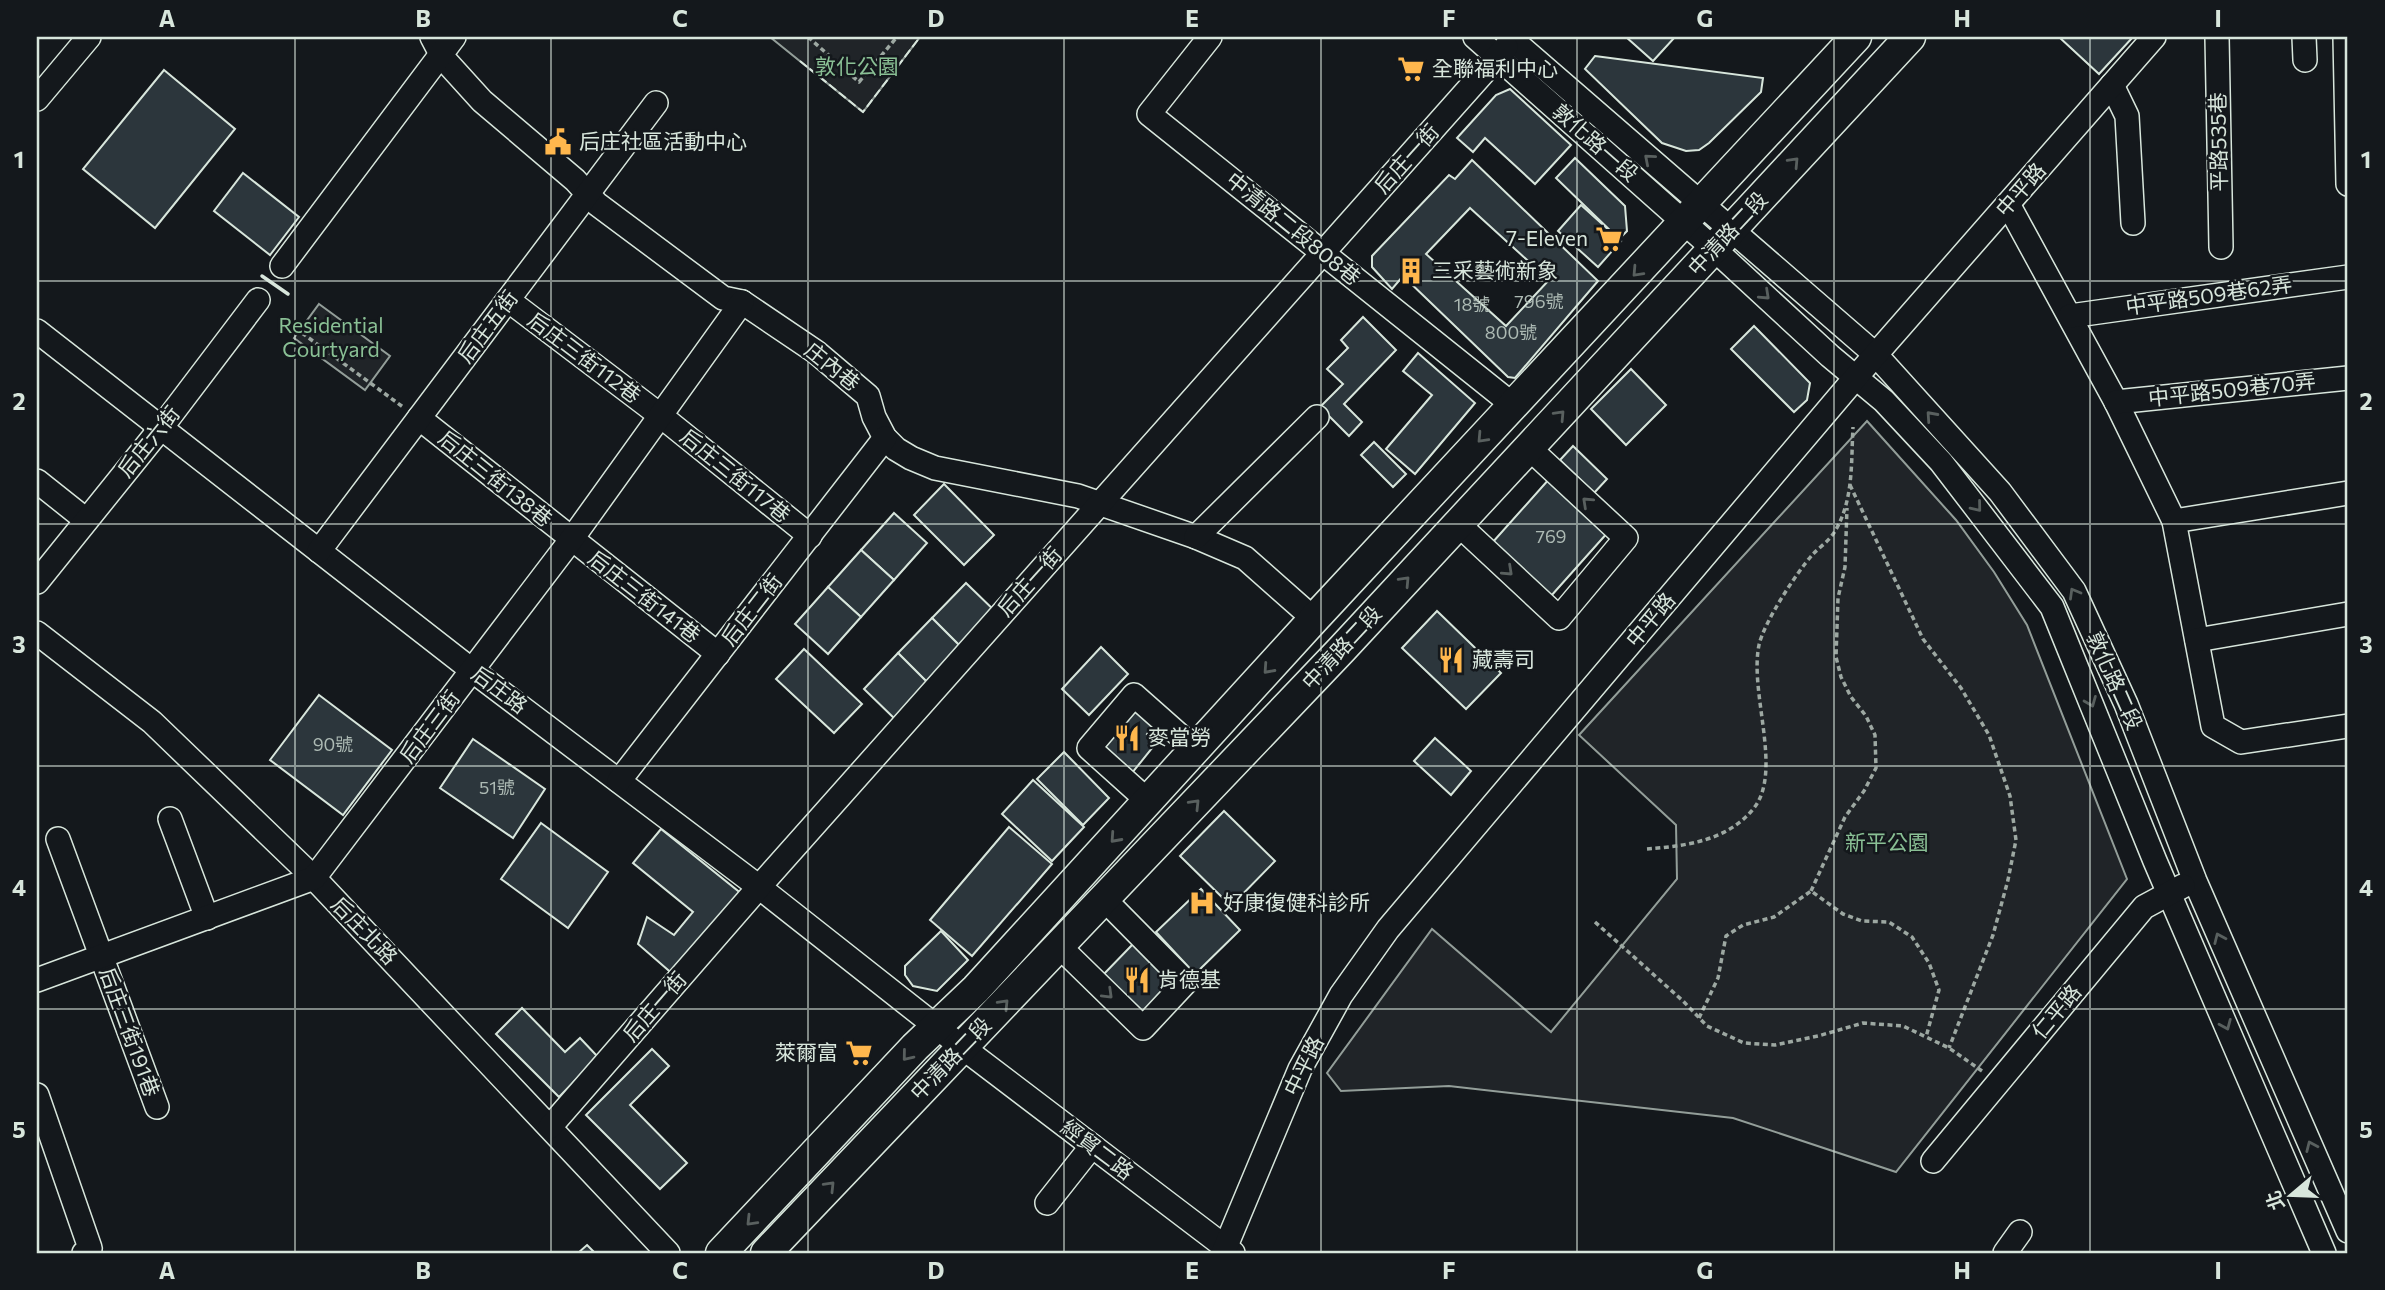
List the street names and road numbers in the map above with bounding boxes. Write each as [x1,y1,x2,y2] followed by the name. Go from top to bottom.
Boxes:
[2204,92,2231,192] street label: 平路535巷
[1548,98,1644,186] street label: 敦化路一段
[1368,118,1443,198] street label: 后庄一街
[1990,157,2050,221] street label: 中平路
[1222,166,1366,290] street label: 中清路二段808巷
[1682,186,1772,280] street label: 中清路二段
[2124,270,2294,319] street label: 中平路509巷62弄
[452,285,522,367] street label: 后庄五街
[524,306,646,407] street label: 后庄三街112巷
[801,336,865,395] street label: 庄內巷
[2147,367,2317,410] street label: 中平路509巷70弄
[112,401,184,482] street label: 后庄六街
[676,423,796,527] street label: 后庄三街117巷
[434,424,558,531] street label: 后庄三街138巷
[991,541,1066,621] street label: 后庄一街
[584,544,706,647] street label: 后庄三街141巷
[715,568,787,650] street label: 后庄二街
[1620,587,1680,651] street label: 中平路
[1296,600,1386,694] street label: 中清路二段
[2083,627,2148,733] street label: 敦化路二段
[467,660,533,718] street label: 后庄路
[394,685,464,767] street label: 后庄三街
[327,891,403,969] street label: 后庄北路
[95,963,165,1100] street label: 后庄三街191巷
[617,966,691,1046] street label: 后庄一街
[2026,979,2086,1043] street label: 仁平路
[904,1012,995,1104] street label: 中清路二段
[1278,1032,1328,1099] street label: 中平路
[1057,1114,1139,1184] street label: 經貿二路

